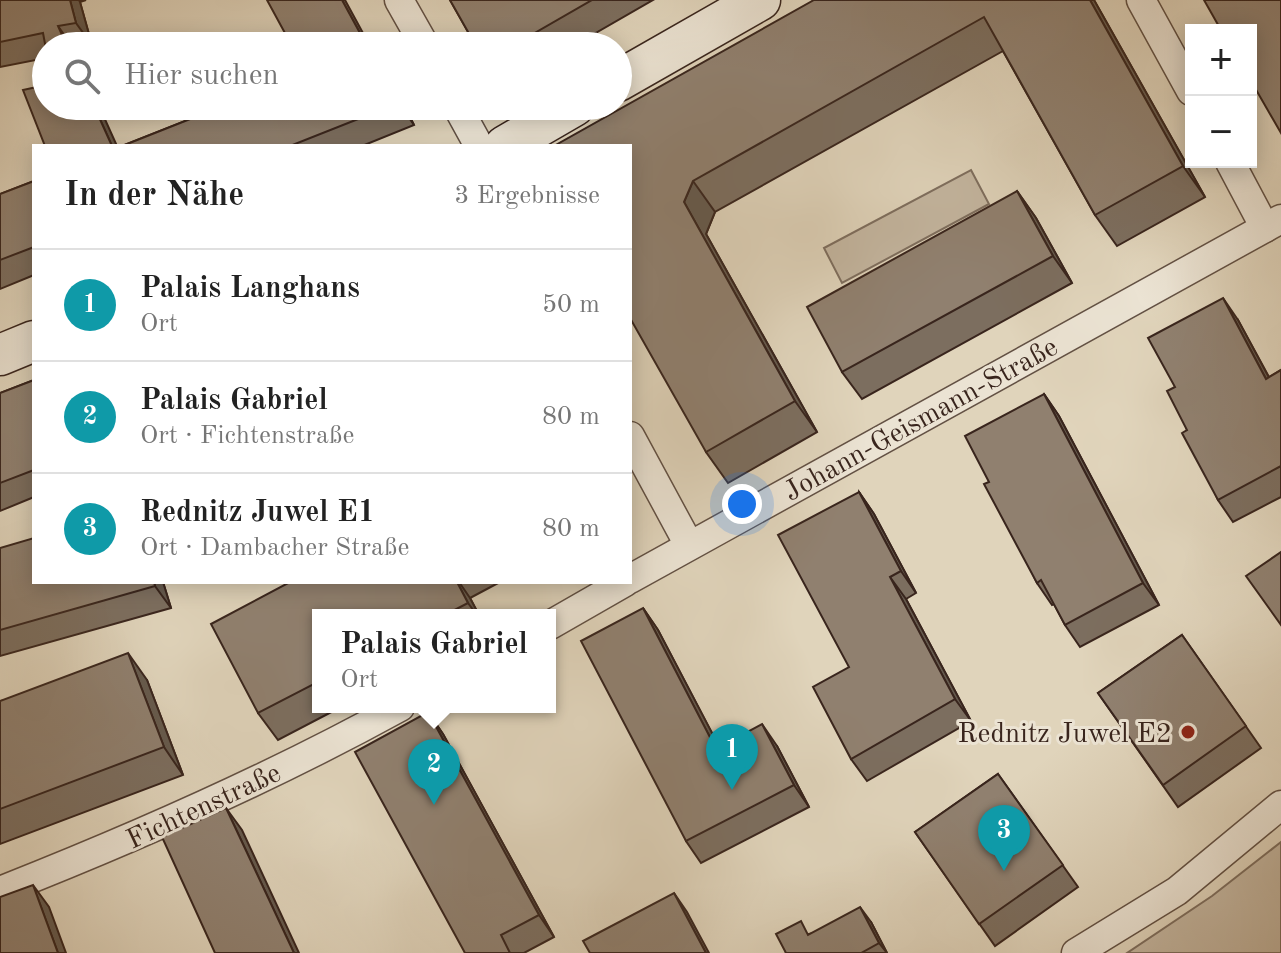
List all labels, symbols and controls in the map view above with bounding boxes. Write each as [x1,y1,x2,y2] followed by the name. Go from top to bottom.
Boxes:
[1185,24,1257,168] map controls
[1185,24,1257,96] button: +
[32,32,632,120] search box
[60,54,104,98] icon: search
[124,61,279,91] text: Hier suchen
[1185,96,1257,168] button: −
[64,179,244,213] text: In der Nähe
[454,183,600,209] text: 3 Ergebnisse
[140,274,360,304] text: Palais Langhans
[82,292,98,318] text: 1
[542,292,600,318] text: 50 m
[140,311,178,337] text: Ort
[780,334,1063,508] street label: Johann-Geismann-Straße
[140,386,328,416] text: Palais Gabriel
[82,404,98,430] text: 2
[542,404,600,430] text: 80 m
[140,423,355,449] text: Ort · Fichtenstraße
[722,484,762,524] your location
[140,498,375,528] text: Rednitz Juwel E1
[82,516,98,542] text: 3
[542,516,600,542] text: 80 m
[140,535,409,561] text: Ort · Dambacher Straße
[312,609,556,713] popup
[340,630,528,660] text: Palais Gabriel
[340,667,378,693] text: Ort
[958,721,1172,749] place label: Rednitz Juwel E2
[1179,723,1197,741] marker: Rednitz Juwel E2
[706,724,758,790] pin: 1
[408,739,460,805] pin: 2
[123,760,286,856] street label: Fichtenstraße
[978,805,1030,871] pin: 3

